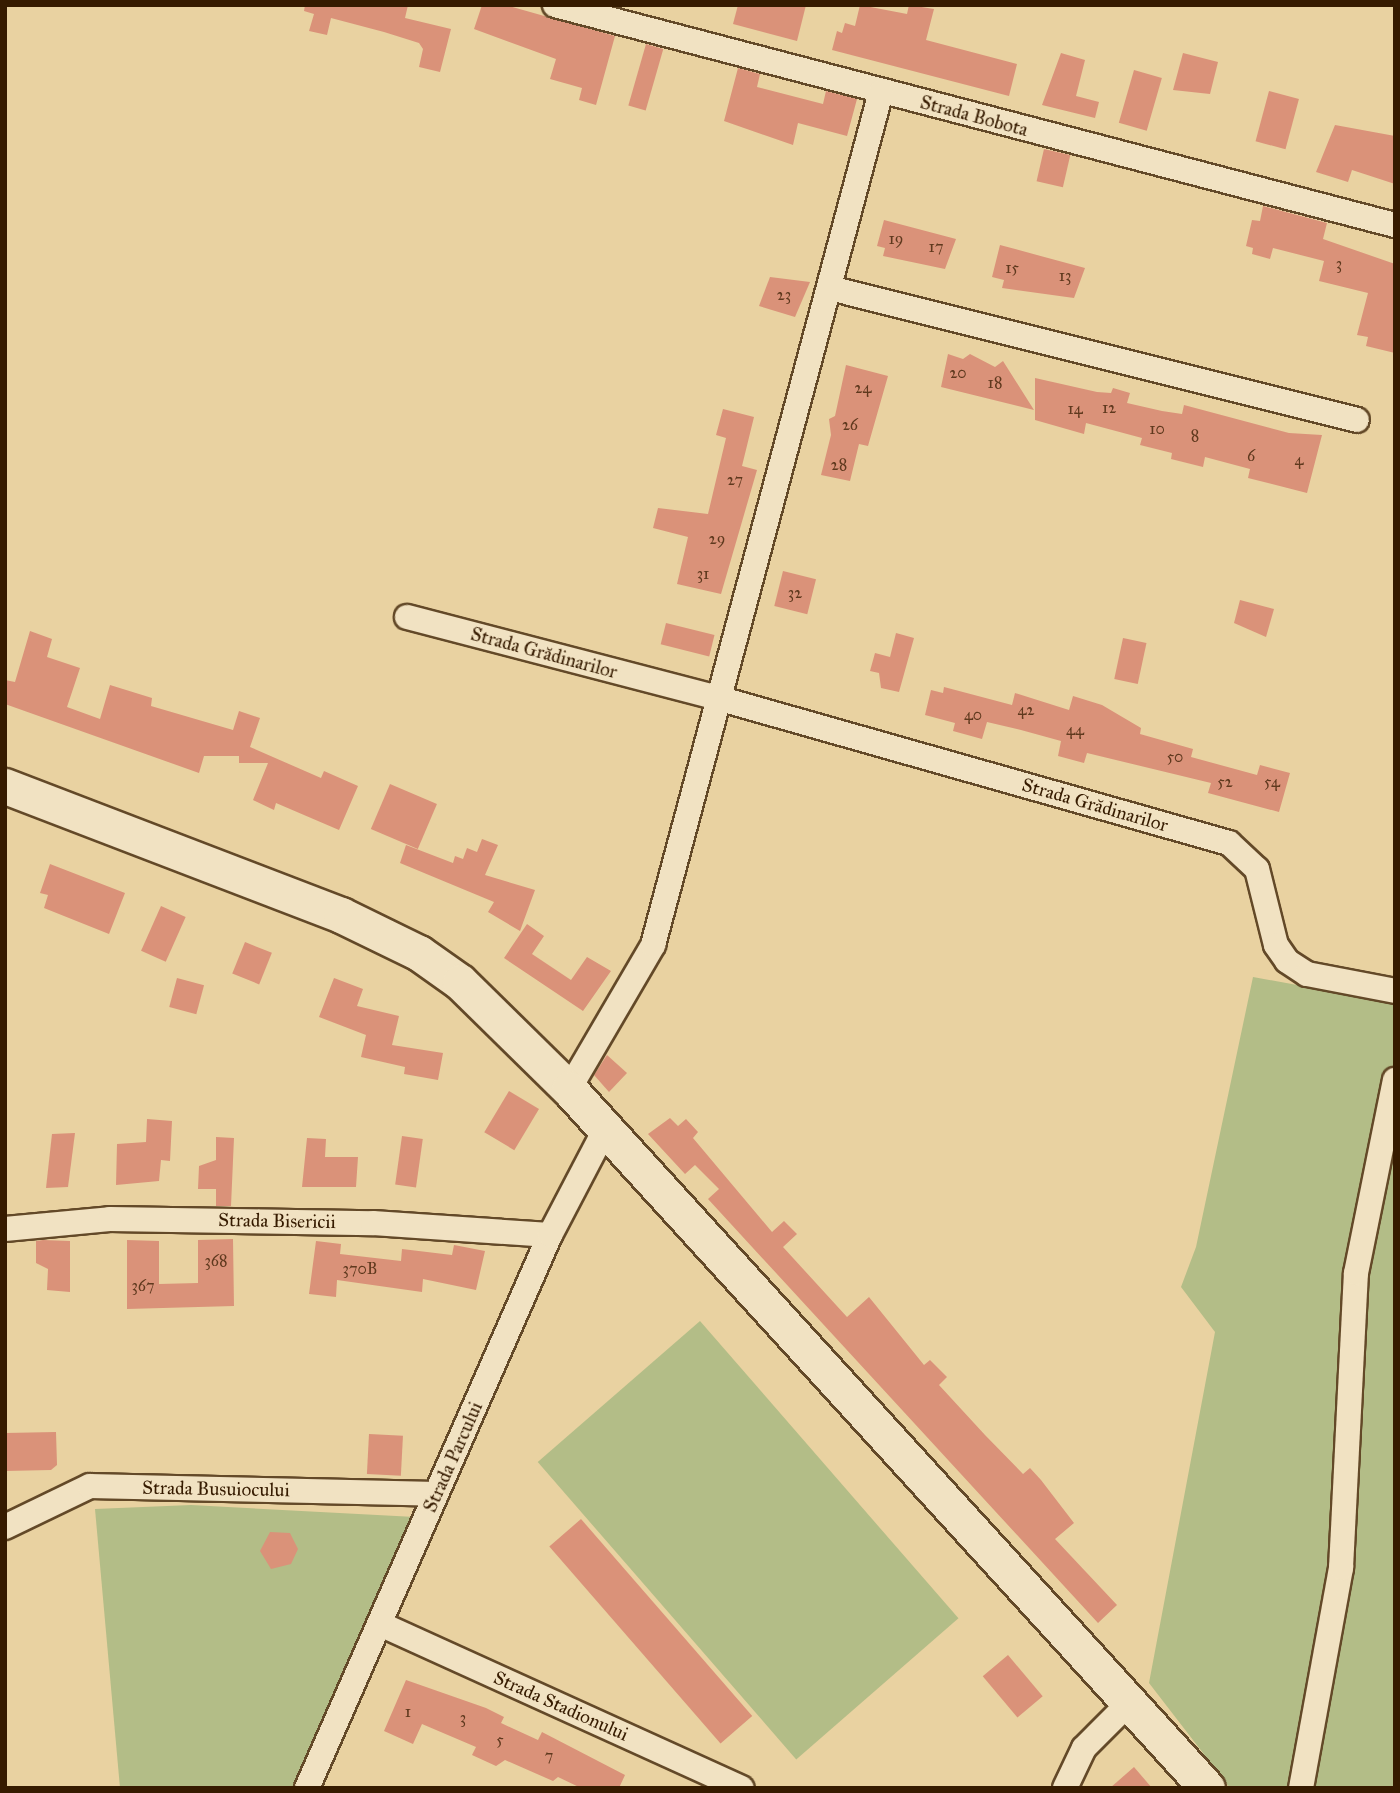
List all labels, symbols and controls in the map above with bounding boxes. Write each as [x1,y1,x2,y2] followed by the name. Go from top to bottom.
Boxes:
[918,91,1030,141] street label: Strada Bobota
[889,229,903,249] house number: 19
[929,237,943,257] house number: 17
[1336,254,1342,274] house number: 3
[1005,258,1019,278] house number: 15
[1059,266,1071,286] house number: 13
[777,285,791,305] house number: 23
[949,363,967,383] house number: 20
[988,373,1002,393] house number: 18
[855,378,871,398] house number: 24
[1102,398,1116,418] house number: 12
[1067,399,1083,419] house number: 14
[842,415,858,435] house number: 26
[1149,419,1165,439] house number: 10
[1191,426,1199,446] house number: 8
[1247,446,1255,466] house number: 6
[1295,450,1303,470] house number: 4
[831,455,847,475] house number: 28
[727,470,743,490] house number: 27
[709,529,725,549] house number: 29
[697,564,709,584] house number: 31
[788,583,802,603] house number: 32
[468,622,620,684] street label: Strada Grădinarilor
[1018,700,1034,720] house number: 42
[964,705,982,725] house number: 40
[1066,720,1084,740] house number: 44
[1167,747,1183,767] house number: 50
[1217,772,1233,792] house number: 52
[1264,772,1280,792] house number: 54
[1019,773,1171,837] street label: Strada Grădinarilor
[218,1209,336,1233] street label: Strada Bisericii
[204,1251,228,1271] house number: 368
[343,1259,377,1279] house number: 370B
[131,1276,155,1296] house number: 367
[418,1398,488,1516] street label: Strada Parcului
[142,1476,290,1502] street label: Strada Busuiocului
[490,1666,632,1746] street label: Strada Stadionului
[405,1702,411,1722] house number: 1
[460,1708,466,1728] house number: 3
[496,1730,504,1750] house number: 5
[545,1746,553,1766] house number: 7

